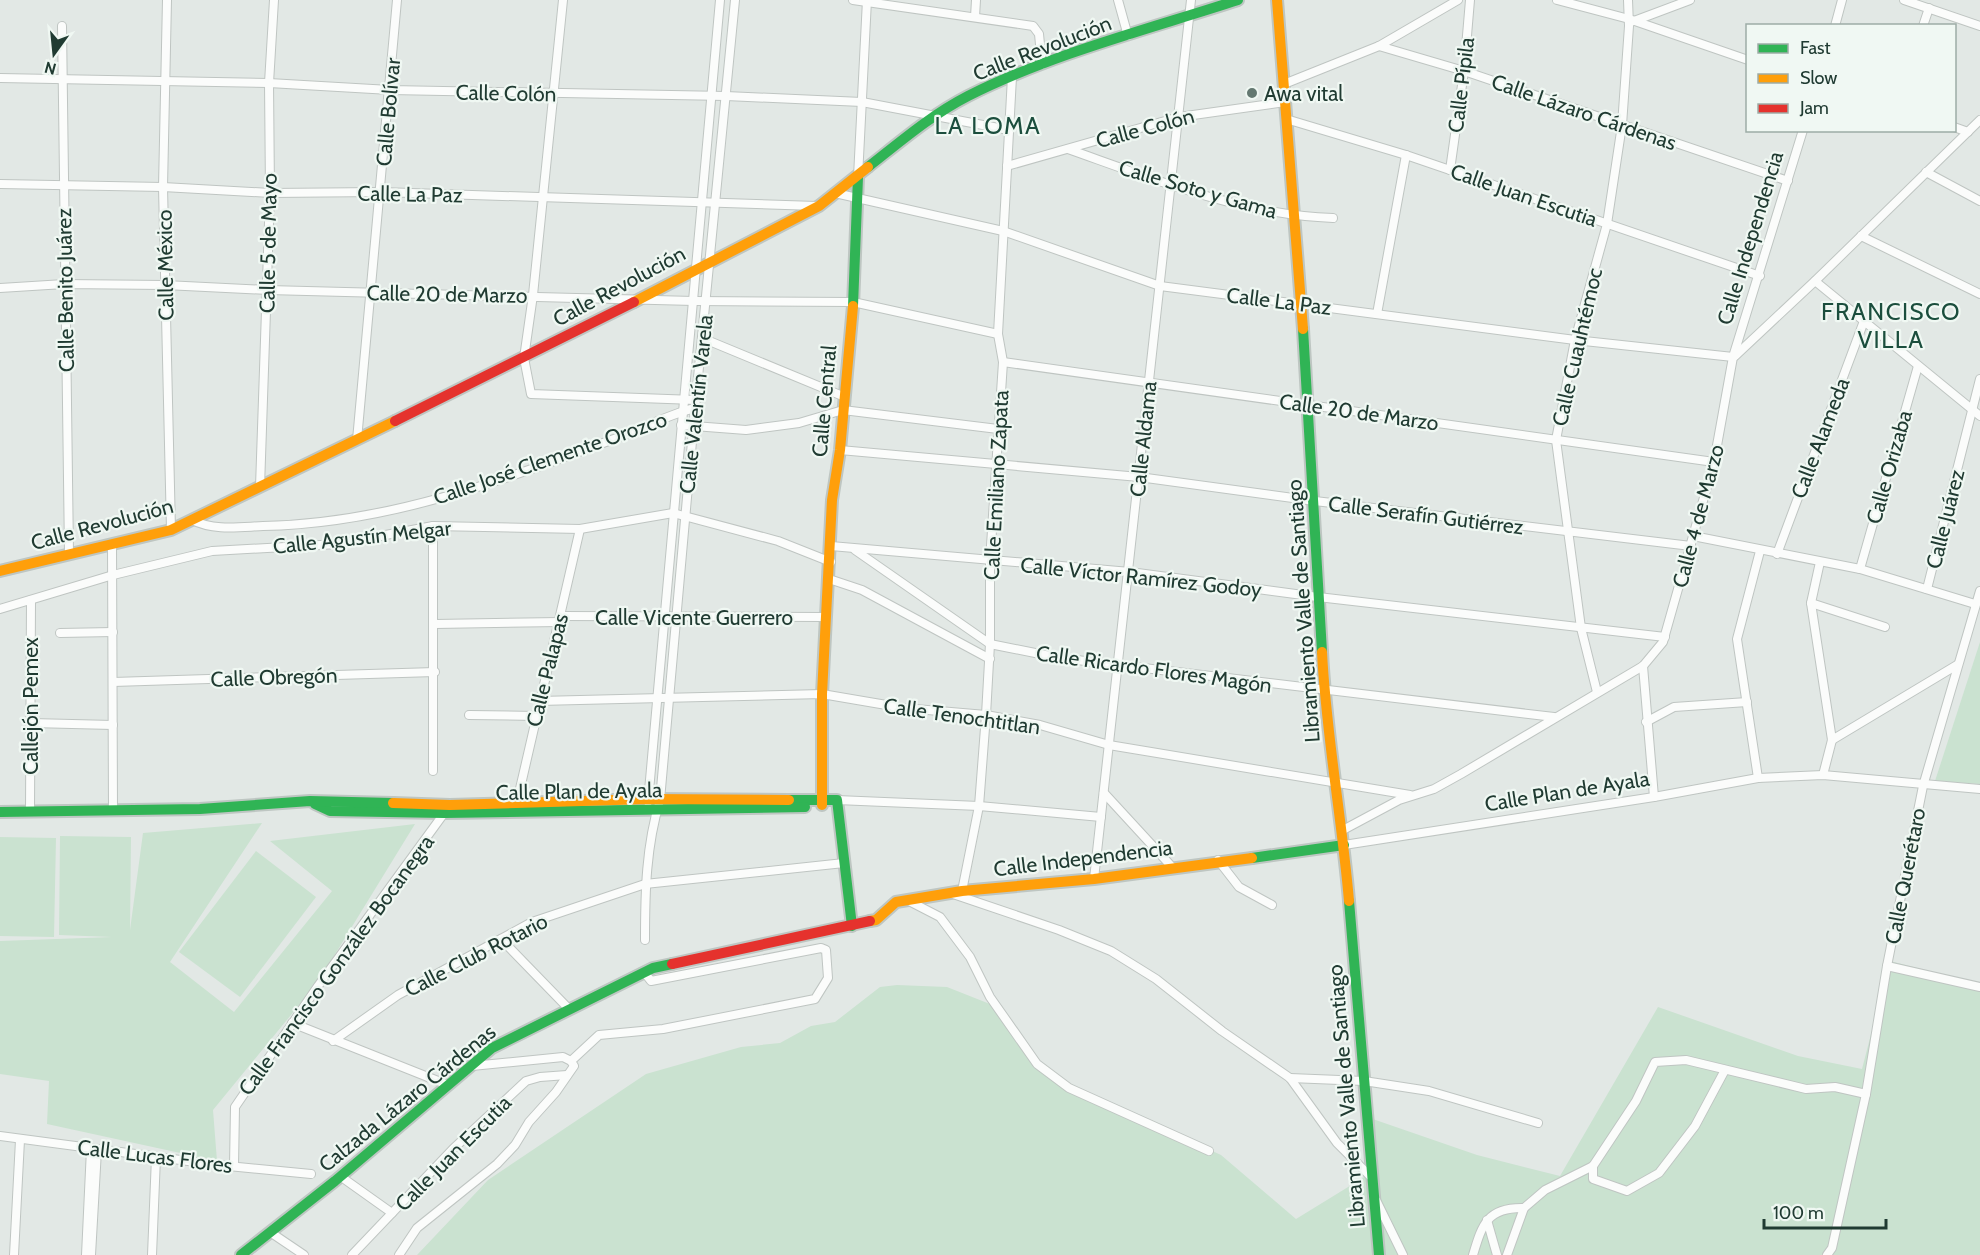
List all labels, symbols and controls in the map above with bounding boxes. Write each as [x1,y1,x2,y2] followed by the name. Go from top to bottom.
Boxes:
[969,10,1115,86] street label: Calle Revolución
[24,24,84,84] north arrow
[1746,24,1956,132] legend
[1443,36,1479,134] street label: Calle Pípila
[1800,37,1831,59] text: Fast
[371,56,405,167] street label: Calle Bolívar
[42,57,58,79] text: N
[1800,67,1837,89] text: Slow
[1488,69,1680,155] street label: Calle Lázaro Cárdenas
[455,80,557,106] street label: Calle Colón
[1264,81,1343,106] place label: Awa vital
[1245,86,1259,100] marker: Awa vital
[1799,97,1829,119] text: Jam
[1093,103,1197,153] street label: Calle Colón
[935,111,1041,140] district label: LA LOMA
[1712,148,1788,328] street label: Calle Independencia
[1116,154,1280,224] street label: Calle Soto y Gama
[1447,158,1601,232] street label: Calle Juan Escutia
[254,173,282,313] street label: Calle 5 de Mayo
[357,181,463,207] street label: Calle La Paz
[51,208,79,372] street label: Calle Benito Juárez
[152,209,178,321] street label: Calle México
[549,241,689,331] street label: Calle Revolución
[1547,266,1607,428] street label: Calle Cuauhtémoc
[366,280,528,308] street label: Calle 20 de Marzo
[1225,282,1333,320] street label: Calle La Paz
[1821,297,1961,354] district label: FRANCISCO VILLA
[674,313,718,495] street label: Calle Valentín Varela
[807,344,841,458] street label: Calle Central
[1786,374,1854,502] street label: Calle Alameda
[1124,380,1162,498] street label: Calle Aldama
[1278,388,1440,436] street label: Calle 20 de Marzo
[979,389,1013,581] street label: Calle Emiliano Zapata
[430,406,670,510] street label: Calle José Clemente Orozco
[1861,407,1917,527] street label: Calle Orizaba
[1667,442,1729,590] street label: Calle 4 de Marzo
[1921,467,1969,571] street label: Calle Juárez
[1281,479,1325,743] street label: Libramiento Valle de Santiago
[1327,491,1525,539] street label: Calle Serafín Gutiérrez
[28,493,176,555] street label: Calle Revolución
[272,515,453,559] street label: Calle Agustín Melgar
[1019,552,1263,602] street label: Calle Víctor Ramírez Godoy
[595,605,793,630] street label: Calle Vicente Guerrero
[521,611,573,729] street label: Calle Palapas
[18,637,44,775] street label: Callejón Pemex
[1034,640,1274,698] street label: Calle Ricardo Flores Magón
[210,662,338,692] street label: Calle Obregón
[882,693,1042,739] street label: Calle Tenochtitlan
[1483,766,1651,816] street label: Calle Plan de Ayala
[496,777,662,805] street label: Calle Plan de Ayala
[1880,806,1930,946] street label: Calle Querétaro
[233,830,439,1100] street label: Calle Francisco González Bocanegra
[992,835,1174,881] street label: Calle Independencia
[400,908,552,1002] street label: Calle Club Rotario
[1322,964,1370,1228] street label: Libramiento Valle de Santiago
[314,1019,501,1177] street label: Calzada Lázaro Cárdenas
[390,1090,516,1216] street label: Calle Juan Escutia
[76,1134,234,1178] street label: Calle Lucas Flores
[1764,1192,1886,1230] scale bar
[1773,1202,1824,1224] text: 100 m

